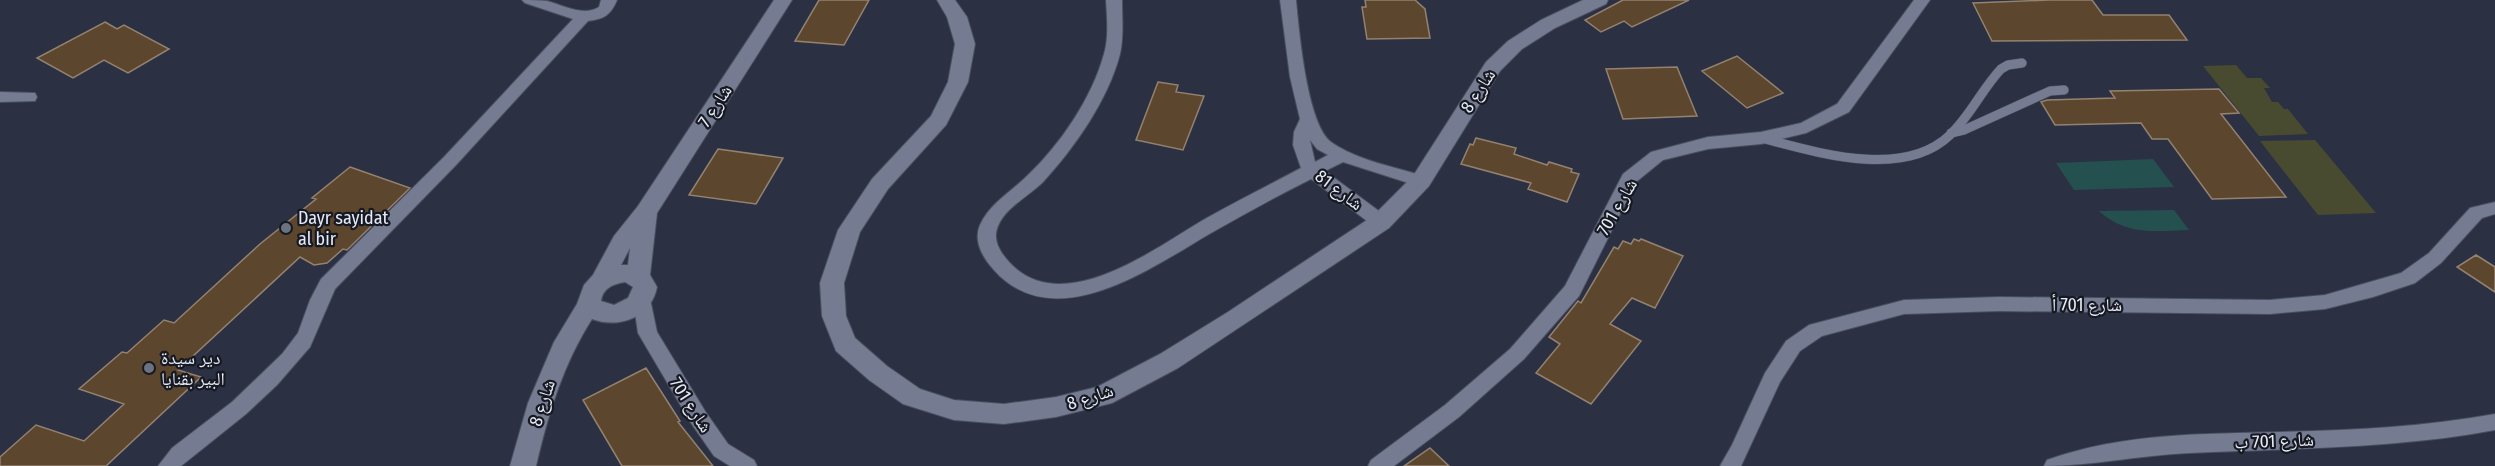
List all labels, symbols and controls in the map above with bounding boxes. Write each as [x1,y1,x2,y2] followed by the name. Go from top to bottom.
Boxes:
[1456,65,1500,117] street label: شارع 8
[693,81,737,131] street label: شارع 7
[1311,165,1367,215] street label: شارع 81
[1592,175,1642,239] street label: شارع 701
[298,207,389,250] place label: Dayr sayidat al bir
[279,221,293,235] marker: Dayr sayidat al bir
[2052,294,2122,316] street label: شارع 701 أ
[161,347,225,390] place label: دير سيدة البير بقنايا
[142,361,156,375] marker: دير سيدة البير بقنايا
[665,373,717,437] street label: شارع 701
[524,377,560,429] street label: شارع 8
[1064,379,1116,415] street label: شارع 8
[2234,429,2314,453] street label: شارع 701 ب

